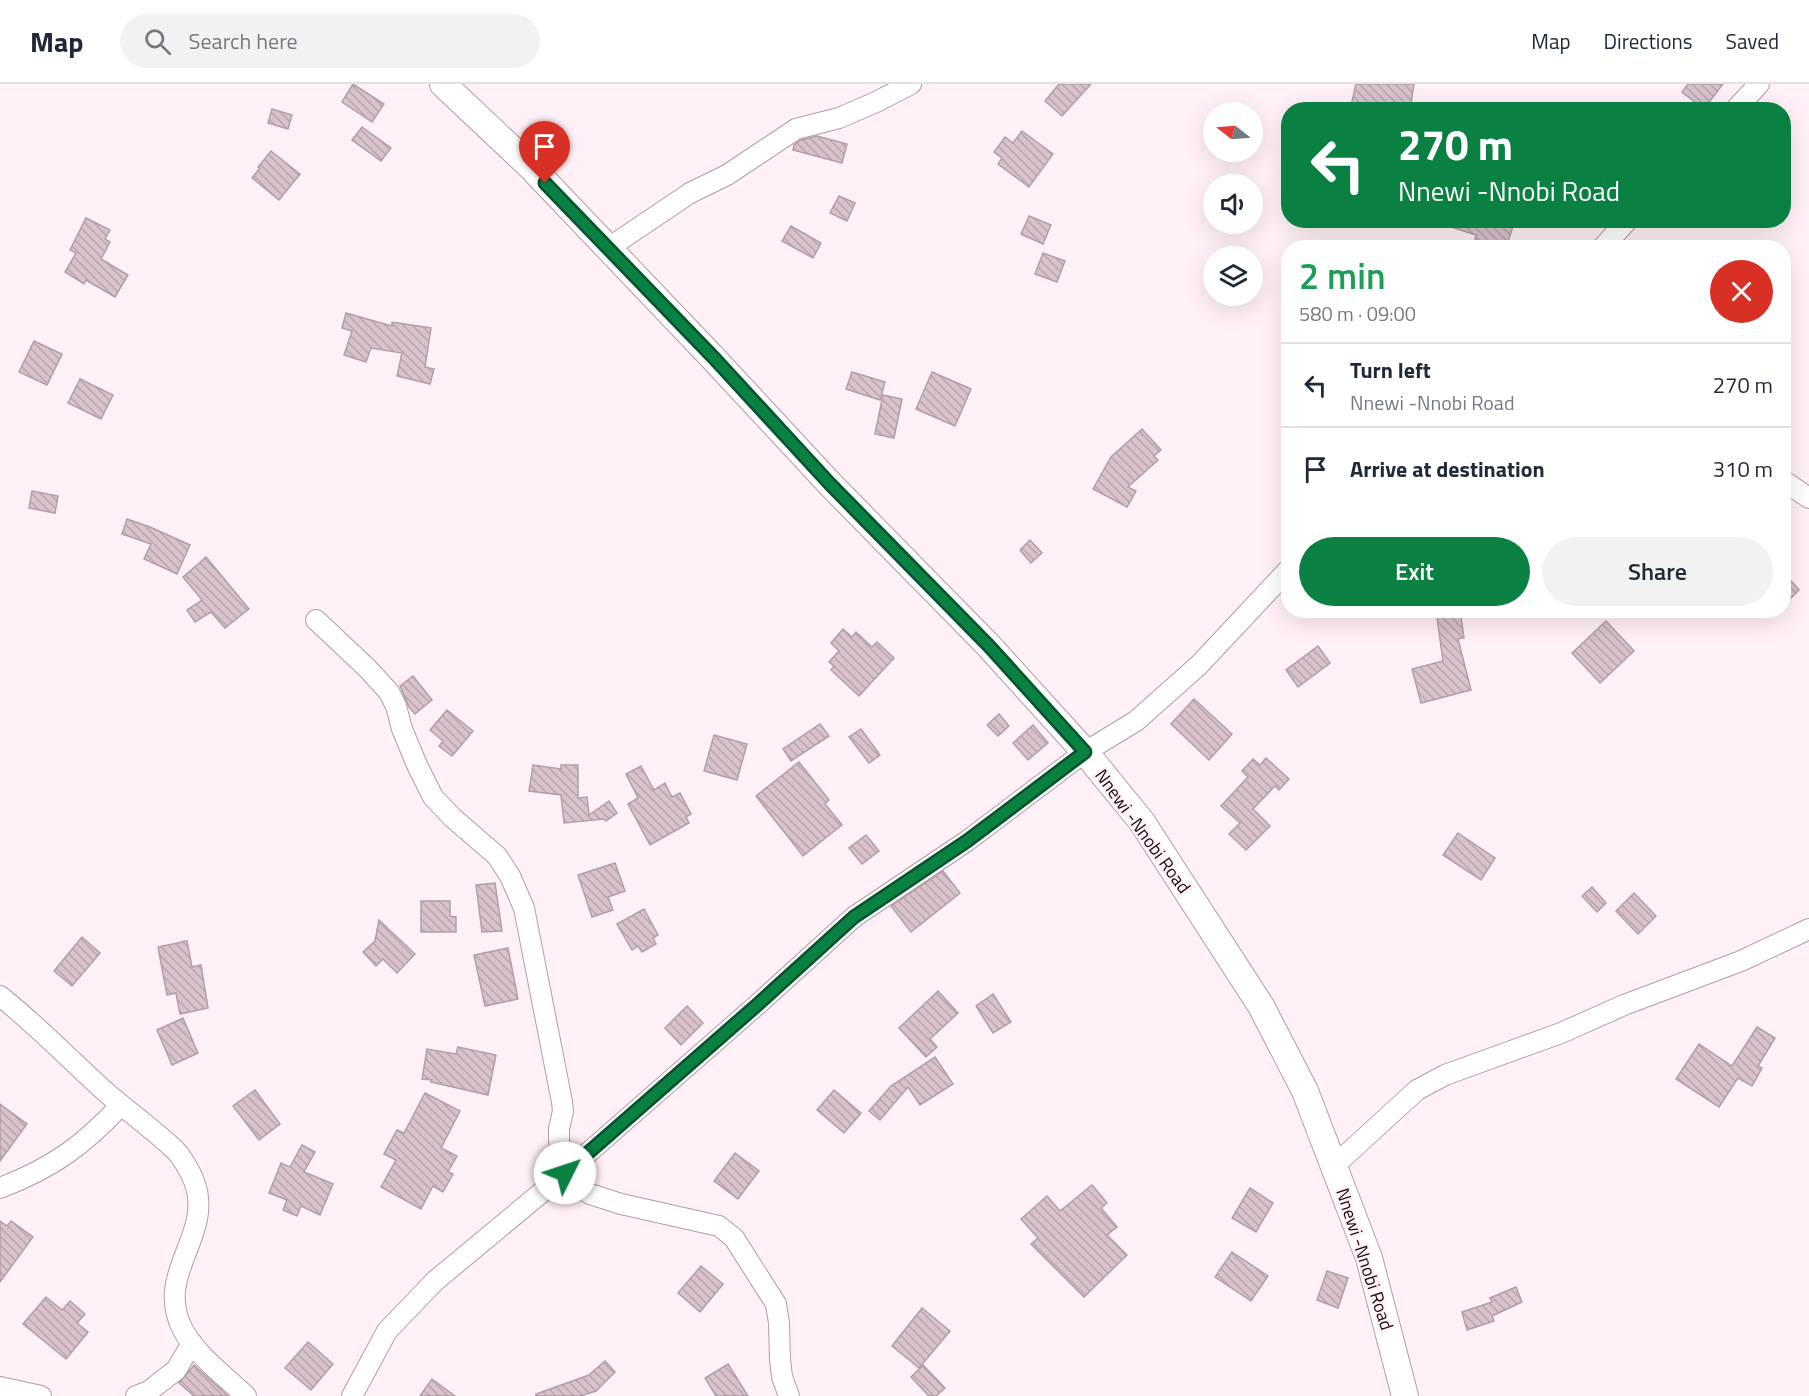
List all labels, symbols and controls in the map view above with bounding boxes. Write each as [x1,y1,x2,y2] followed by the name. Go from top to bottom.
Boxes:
[120,14,540,68] search box
[30,20,84,63] text: Map
[189,24,298,58] text: Search here
[141,25,174,58] icon: search
[1531,25,1571,57] text: Map
[1604,25,1693,57] text: Directions
[1726,25,1779,57] text: Saved
[1203,102,1263,162] north arrow
[1203,102,1263,306] map controls
[1398,112,1513,176] text: 270 m
[519,121,570,183] pin
[1299,126,1377,204] icon: left
[528,130,561,163] icon: arrive
[1398,170,1620,211] text: Nnewi -Nnobi Road
[1203,174,1263,234] button: sound
[1203,246,1263,306] button: layers
[1299,248,1386,303] text: 2 min
[1710,260,1773,323] button: close
[1299,298,1416,329] text: 580 m · 09:00
[1350,353,1431,387] text: Turn left
[1713,368,1773,402] text: 270 m
[1299,369,1332,402] icon: left
[1350,387,1514,418] text: Nnewi -Nnobi Road
[1350,452,1545,486] text: Arrive at destination
[1713,452,1773,486] text: 310 m
[1299,453,1332,486] icon: arrive
[1299,537,1530,606] button: Exit
[1542,537,1773,606] button: Share
[1089,763,1197,899] street label: Nnewi -Nnobi Road
[533,1141,597,1205] position arrow
[1329,1184,1401,1334] street label: Nnewi -Nnobi Road

